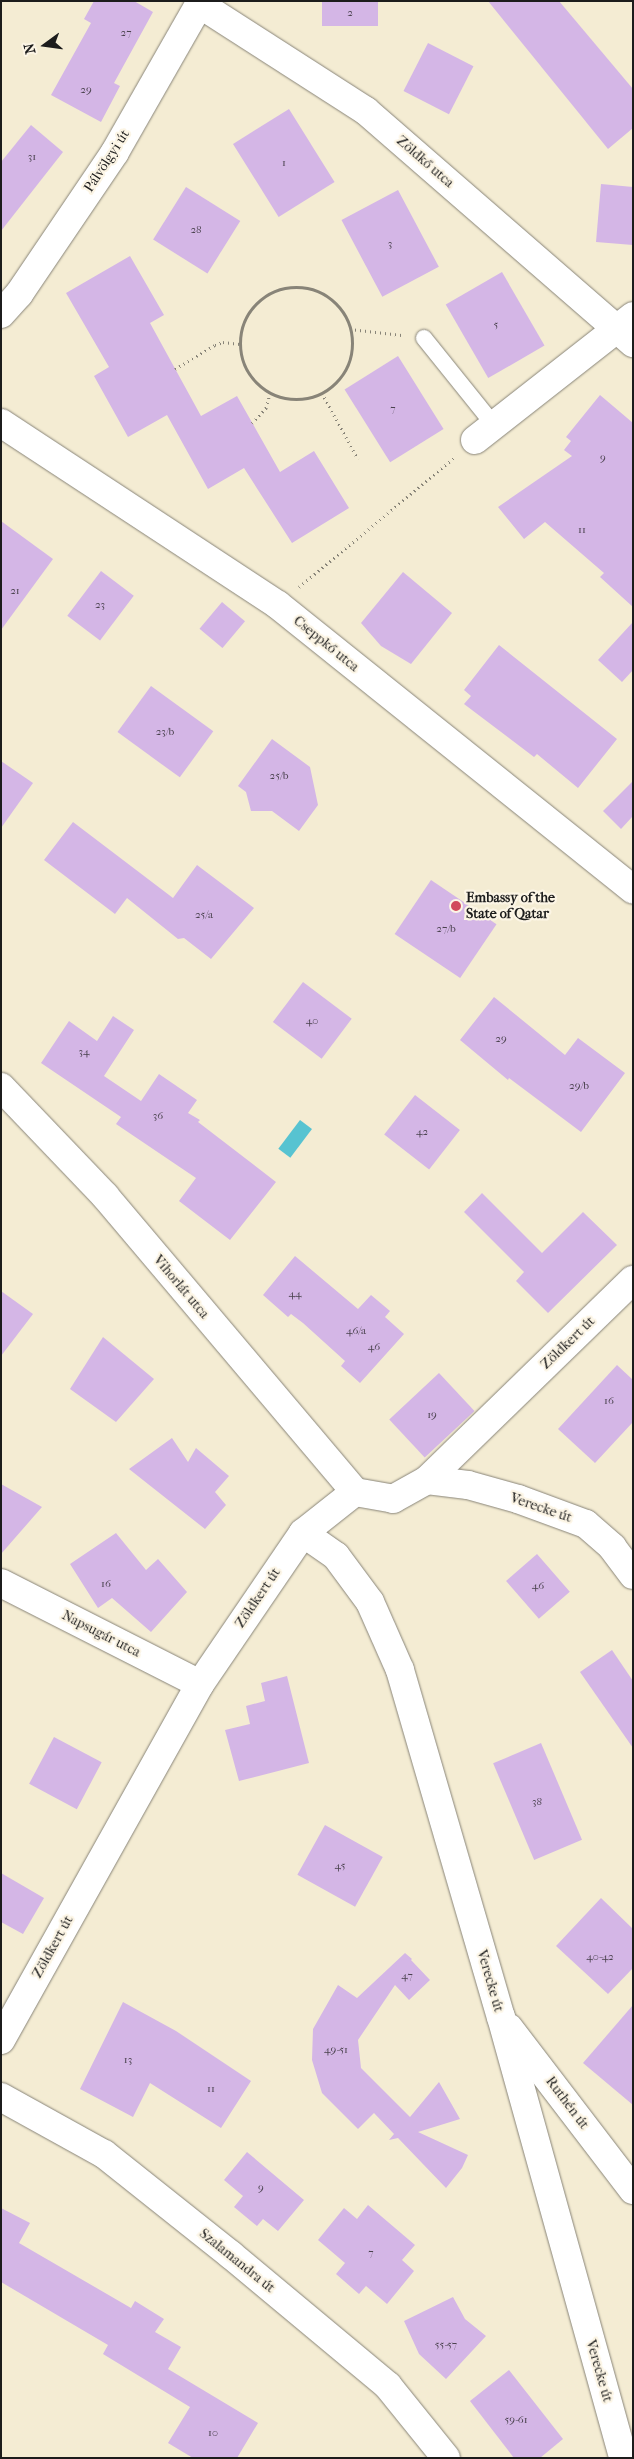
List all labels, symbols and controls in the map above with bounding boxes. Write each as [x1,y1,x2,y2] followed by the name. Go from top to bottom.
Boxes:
[347,6,353,20] house number: 2
[20,20,70,70] north arrow
[121,26,131,40] house number: 27
[20,42,39,56] text: N
[80,83,92,97] house number: 29
[81,127,133,195] street label: Pálvölgyi út
[393,133,457,191] street label: Zöldkő utca
[28,150,36,164] house number: 31
[282,156,286,170] house number: 1
[190,223,202,237] house number: 28
[388,237,392,251] house number: 3
[494,318,498,332] house number: 5
[390,402,396,416] house number: 7
[600,451,606,465] house number: 9
[578,523,586,537] house number: 11
[10,584,20,598] house number: 21
[95,598,105,612] house number: 23
[290,613,362,675] street label: Cseppkő utca
[156,725,174,739] house number: 23/b
[270,769,288,783] house number: 25/b
[466,890,555,922] place label: Embassy of the State of Qatar
[450,900,462,912] marker: Embassy of the State of Qatar
[195,908,213,922] house number: 25/a
[436,922,456,936] house number: 27/b
[306,1014,318,1028] house number: 40
[495,1032,507,1046] house number: 29
[78,1045,90,1059] house number: 34
[569,1079,589,1093] house number: 29/b
[153,1109,163,1123] house number: 36
[416,1125,428,1139] house number: 42
[150,1252,212,1322] street label: Vihorlát utca
[288,1287,302,1301] house number: 44
[537,1313,599,1373] street label: Zöldkert út
[346,1324,366,1338] house number: 46/a
[368,1340,380,1354] house number: 46
[604,1394,614,1408] house number: 16
[427,1408,437,1422] house number: 19
[508,1490,574,1526] street label: Verecke út
[232,1565,284,1631] street label: Zöldkert út
[101,1577,111,1591] house number: 16
[532,1579,544,1593] house number: 46
[59,1607,143,1661] street label: Napsugár utca
[532,1795,542,1809] house number: 38
[335,1859,345,1873] house number: 45
[29,1913,77,1981] street label: Zöldkert út
[473,1948,507,2014] street label: Verecke út
[586,1950,614,1964] house number: 40-42
[401,1969,413,1983] house number: 47
[324,2043,348,2057] house number: 49-51
[124,2053,132,2067] house number: 13
[542,2073,592,2133] street label: Ruthén út
[207,2082,215,2096] house number: 11
[258,2181,264,2195] house number: 9
[196,2225,278,2297] street label: Szalamandra út
[368,2246,374,2260] house number: 7
[435,2338,457,2352] house number: 55-57
[582,2338,616,2404] street label: Verecke út
[504,2413,528,2427] house number: 59-61
[208,2426,218,2440] house number: 10

